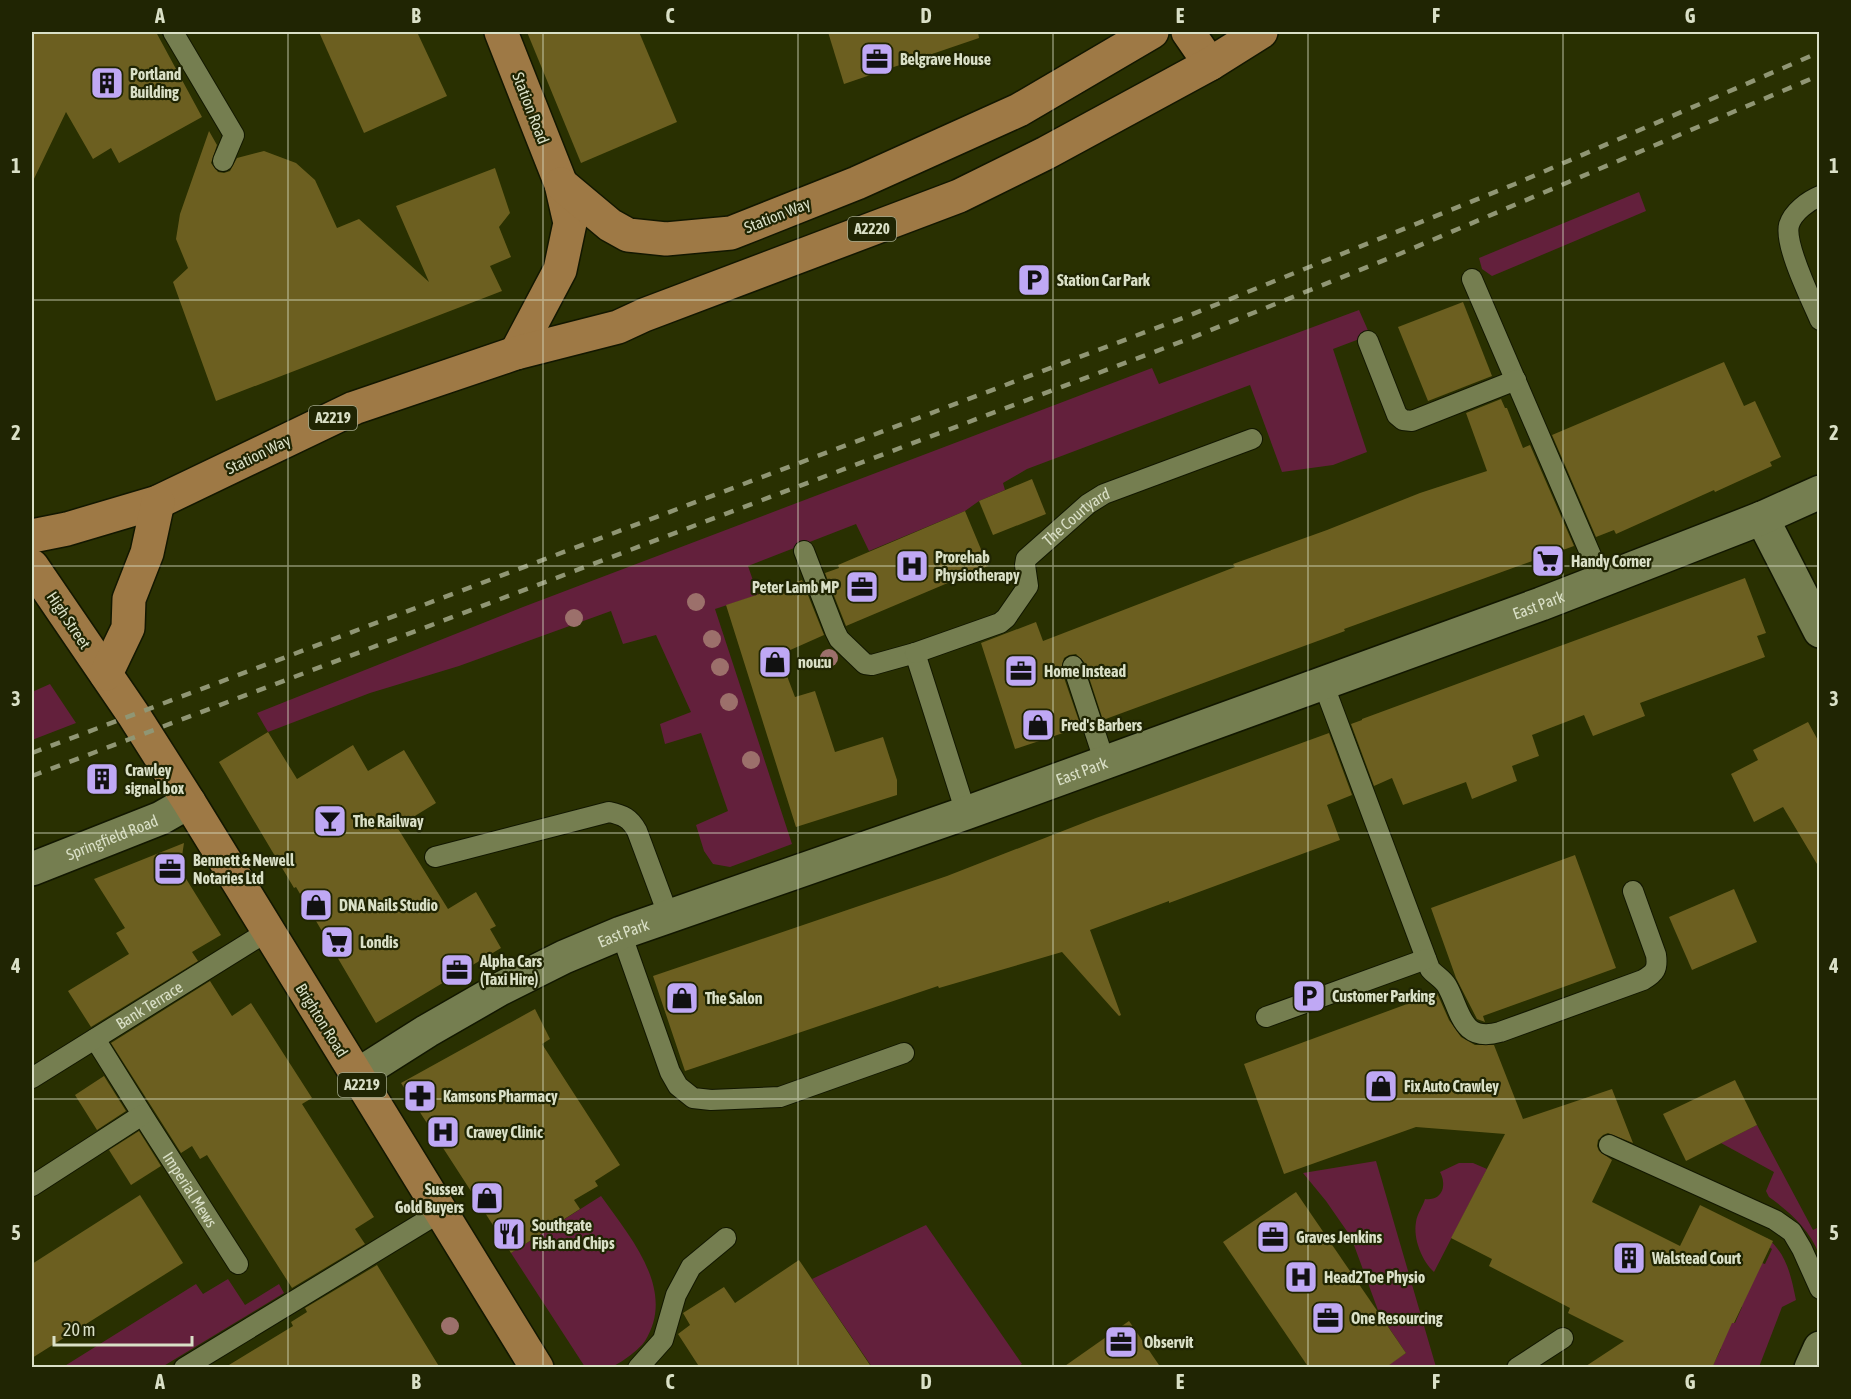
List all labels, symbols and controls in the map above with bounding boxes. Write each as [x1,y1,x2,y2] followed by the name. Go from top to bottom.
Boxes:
[154,4,165,27] text: A
[411,4,421,27] text: B
[666,4,675,27] text: C
[920,4,932,27] text: D
[1176,4,1185,27] text: E
[1432,4,1440,27] text: F
[1685,4,1696,27] text: G
[859,41,895,77] office icon: Belgrave House
[900,50,991,68] place label: Belgrave House
[89,65,125,101] building icon: Portland Building
[130,65,182,101] place label: Portland Building
[509,70,553,146] street label: Station Road
[11,154,21,177] text: 1
[1829,154,1839,177] text: 1
[741,193,813,237] street label: Station Way
[848,217,896,241] road number: A2220
[1016,262,1052,298] parking icon: Station Car Park
[1057,271,1151,289] place label: Station Car Park
[309,406,357,430] road number: A2219
[11,421,21,444] text: 2
[1829,421,1839,444] text: 2
[223,430,294,478] street label: Station Way
[1039,484,1112,549] street label: The Courtyard
[1530,543,1566,579] supermarket icon: Handy Corner
[894,548,930,584] hospital icon: Prorehab Physiotherapy
[935,548,1020,584] place label: Prorehab Physiotherapy
[1571,552,1651,570] place label: Handy Corner
[844,569,880,605] office icon: Peter Lamb MP
[752,578,839,596] place label: Peter Lamb MP
[1510,587,1567,623] street label: East Park
[43,588,95,653] street label: High Street
[757,644,793,680] shop icon: nou:u
[798,653,832,671] place label: nou:u
[1003,653,1039,689] office icon: Home Instead
[1044,662,1126,680] place label: Home Instead
[11,687,21,710] text: 3
[1829,687,1839,710] text: 3
[1020,707,1056,743] shop icon: Fred's Barbers
[1061,716,1142,734] place label: Fred's Barbers
[1053,753,1110,789] street label: East Park
[84,761,120,797] building icon: Crawley signal box
[125,761,185,797] place label: Crawley signal box
[312,803,348,839] bar icon: The Railway
[63,811,161,864] street label: Springfield Road
[353,812,424,830] place label: The Railway
[152,851,188,887] office icon: Bennett & Newell Notaries Ltd
[193,851,295,887] place label: Bennett & Newell Notaries Ltd
[298,887,334,923] shop icon: DNA Nails Studio
[339,896,438,914] place label: DNA Nails Studio
[595,915,651,951] street label: East Park
[319,924,355,960] supermarket icon: Londis
[360,933,399,951] place label: Londis
[439,952,475,988] office icon: Alpha Cars (Taxi Hire)
[479,952,542,988] place label: Alpha Cars (Taxi Hire)
[10,954,21,977] text: 4
[1828,954,1839,977] text: 4
[112,978,186,1033] street label: Bank Terrace
[1291,978,1327,1014] parking icon: Customer Parking
[292,980,352,1061] street label: Brighton Road
[664,980,700,1016] shop icon: The Salon
[1332,987,1435,1005] place label: Customer Parking
[705,989,763,1007] place label: The Salon
[1363,1068,1399,1104] shop icon: Fix Auto Crawley
[338,1073,386,1097] road number: A2219
[1404,1077,1499,1095] place label: Fix Auto Crawley
[402,1078,438,1114] pharmacy icon: Kamsons Pharmacy
[443,1087,558,1105] place label: Kamsons Pharmacy
[425,1114,461,1150] hospital icon: Crawey Clinic
[466,1123,543,1141] place label: Crawey Clinic
[159,1148,221,1231] street label: Imperial Mews
[395,1180,465,1216] place label: Sussex Gold Buyers
[469,1180,505,1216] shop icon: Sussex Gold Buyers
[491,1216,527,1252] restaurant icon: Southgate Fish and Chips
[532,1216,615,1252] place label: Southgate Fish and Chips
[1255,1219,1291,1255] office icon: Graves Jenkins
[11,1221,21,1244] text: 5
[1829,1221,1839,1244] text: 5
[1296,1228,1382,1246] place label: Graves Jenkins
[1611,1240,1647,1276] building icon: Walstead Court
[1651,1249,1741,1267] place label: Walstead Court
[1283,1259,1319,1295] hospital icon: Head2Toe Physio
[1324,1268,1426,1286] place label: Head2Toe Physio
[1310,1300,1346,1336] office icon: One Resourcing
[54,1309,192,1347] scale bar
[1351,1309,1443,1327] place label: One Resourcing
[63,1319,95,1340] text: 20 m
[1103,1324,1139,1360] office icon: Observit
[1144,1333,1194,1351] place label: Observit
[154,1370,165,1393] text: A
[411,1370,421,1393] text: B
[666,1370,675,1393] text: C
[920,1370,932,1393] text: D
[1176,1370,1185,1393] text: E
[1432,1370,1440,1393] text: F
[1685,1370,1696,1393] text: G

